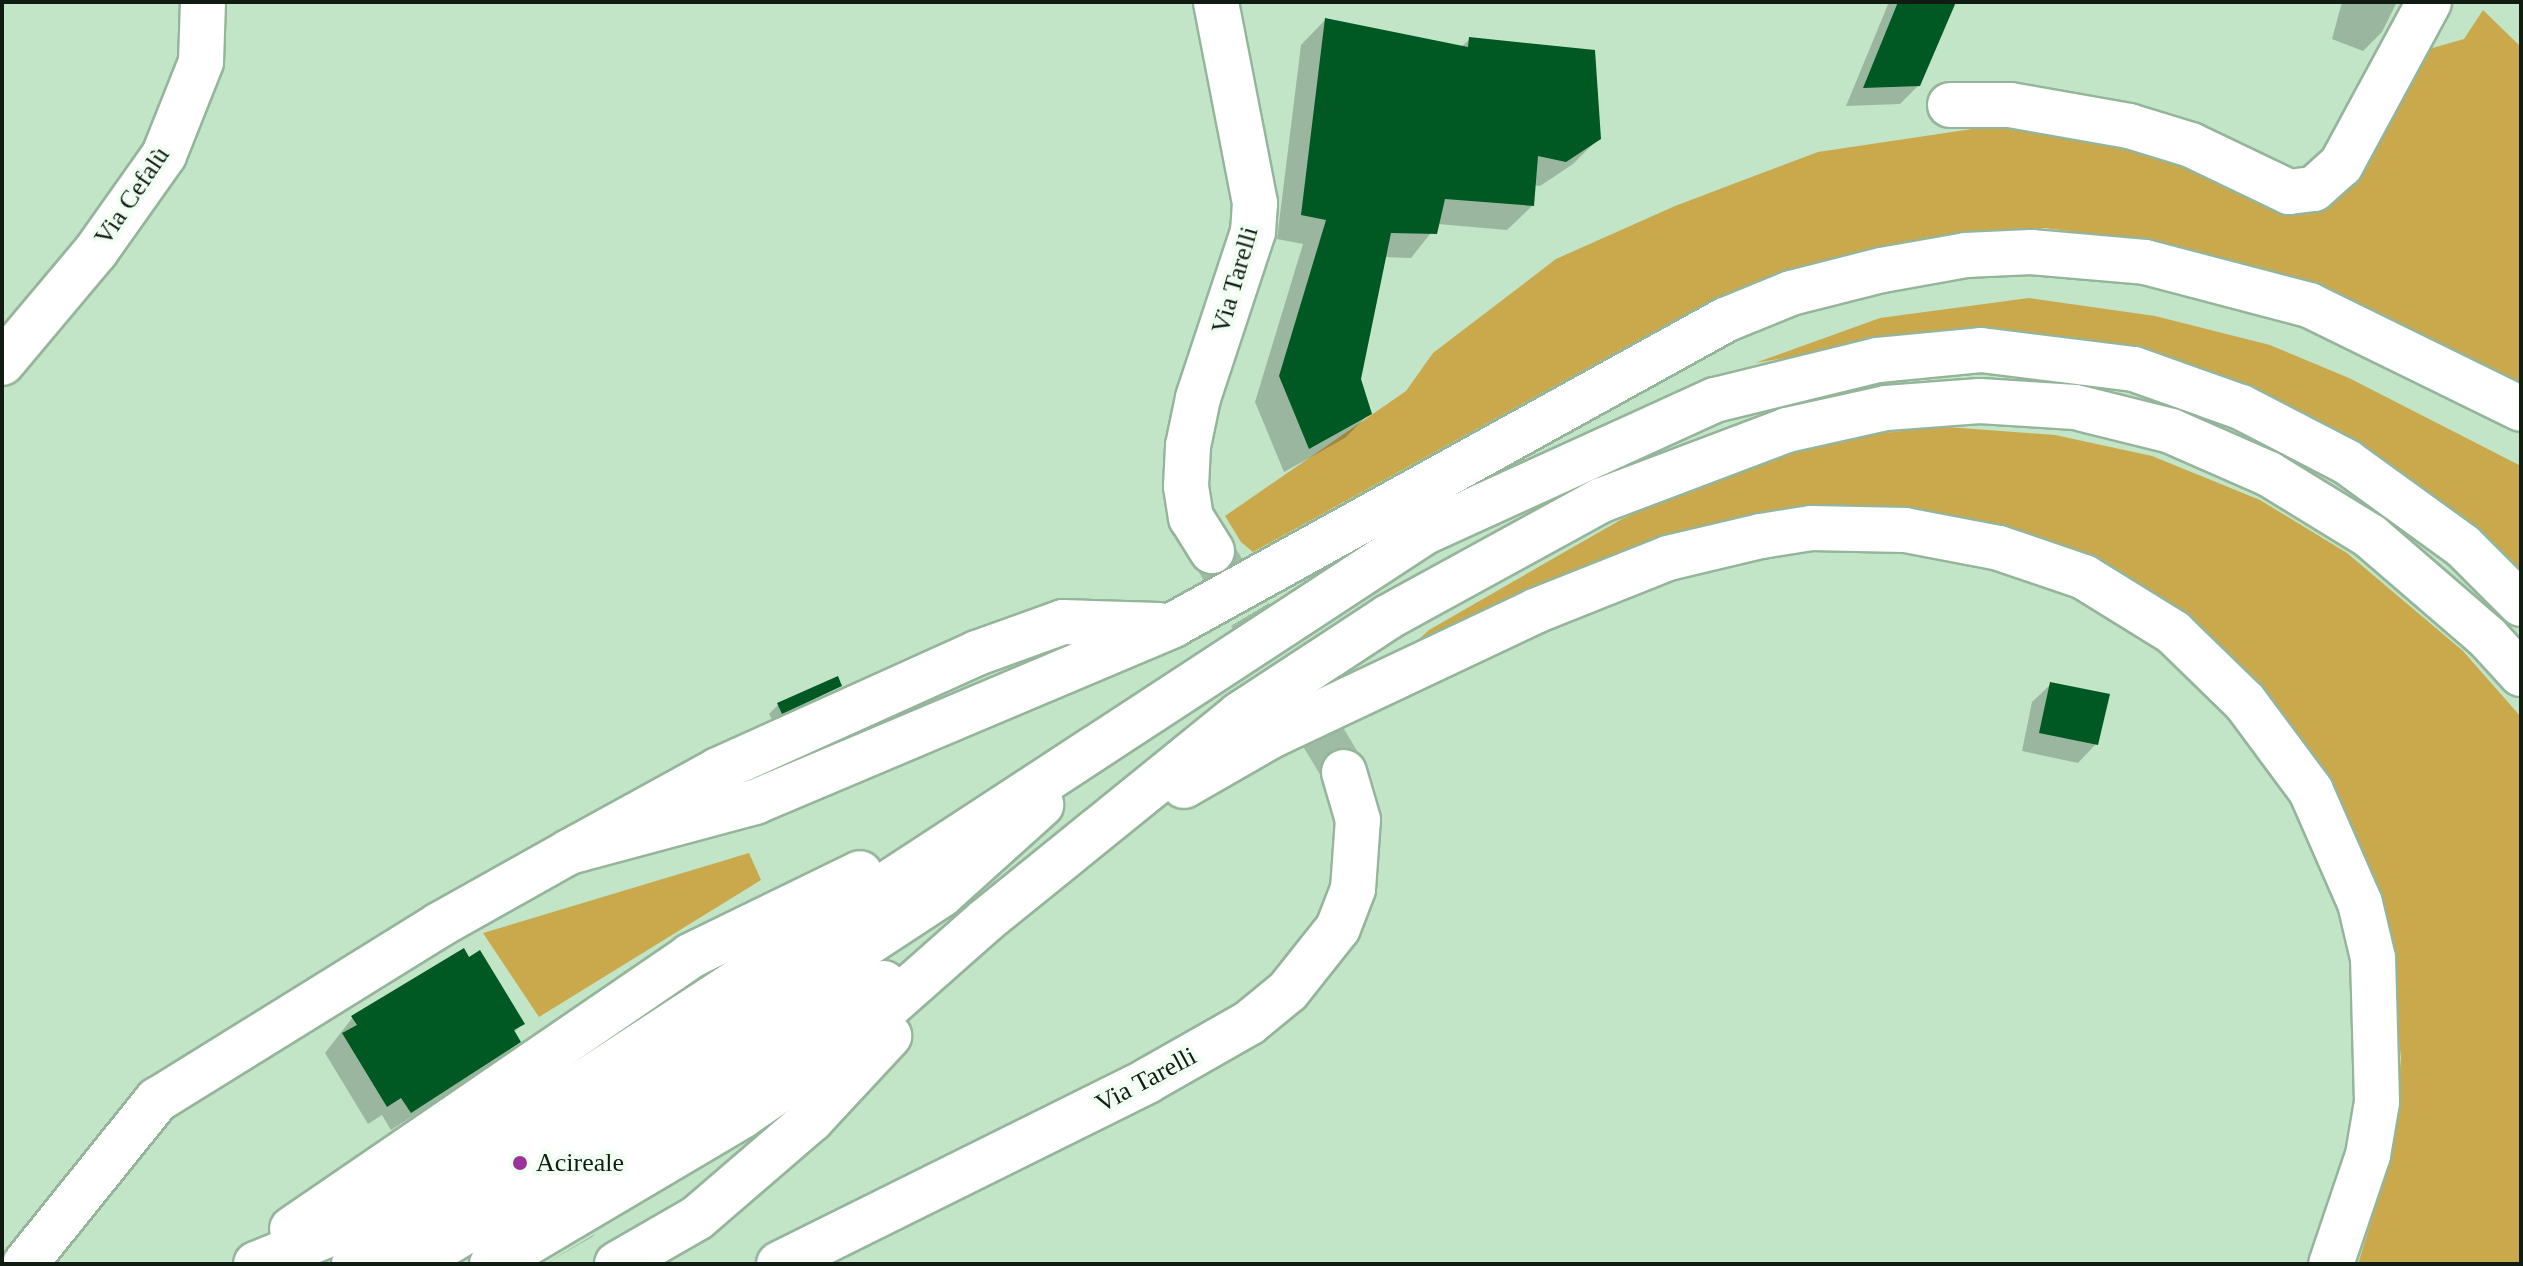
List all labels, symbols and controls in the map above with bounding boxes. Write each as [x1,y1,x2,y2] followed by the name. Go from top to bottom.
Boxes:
[88,141,176,251] street label: Via Cefalù
[1205,223,1265,337] street label: Via Tarelli
[1090,1040,1202,1120] street label: Via Tarelli
[536,1147,624,1179] place label: Acireale
[511,1154,529,1172] marker: Acireale

